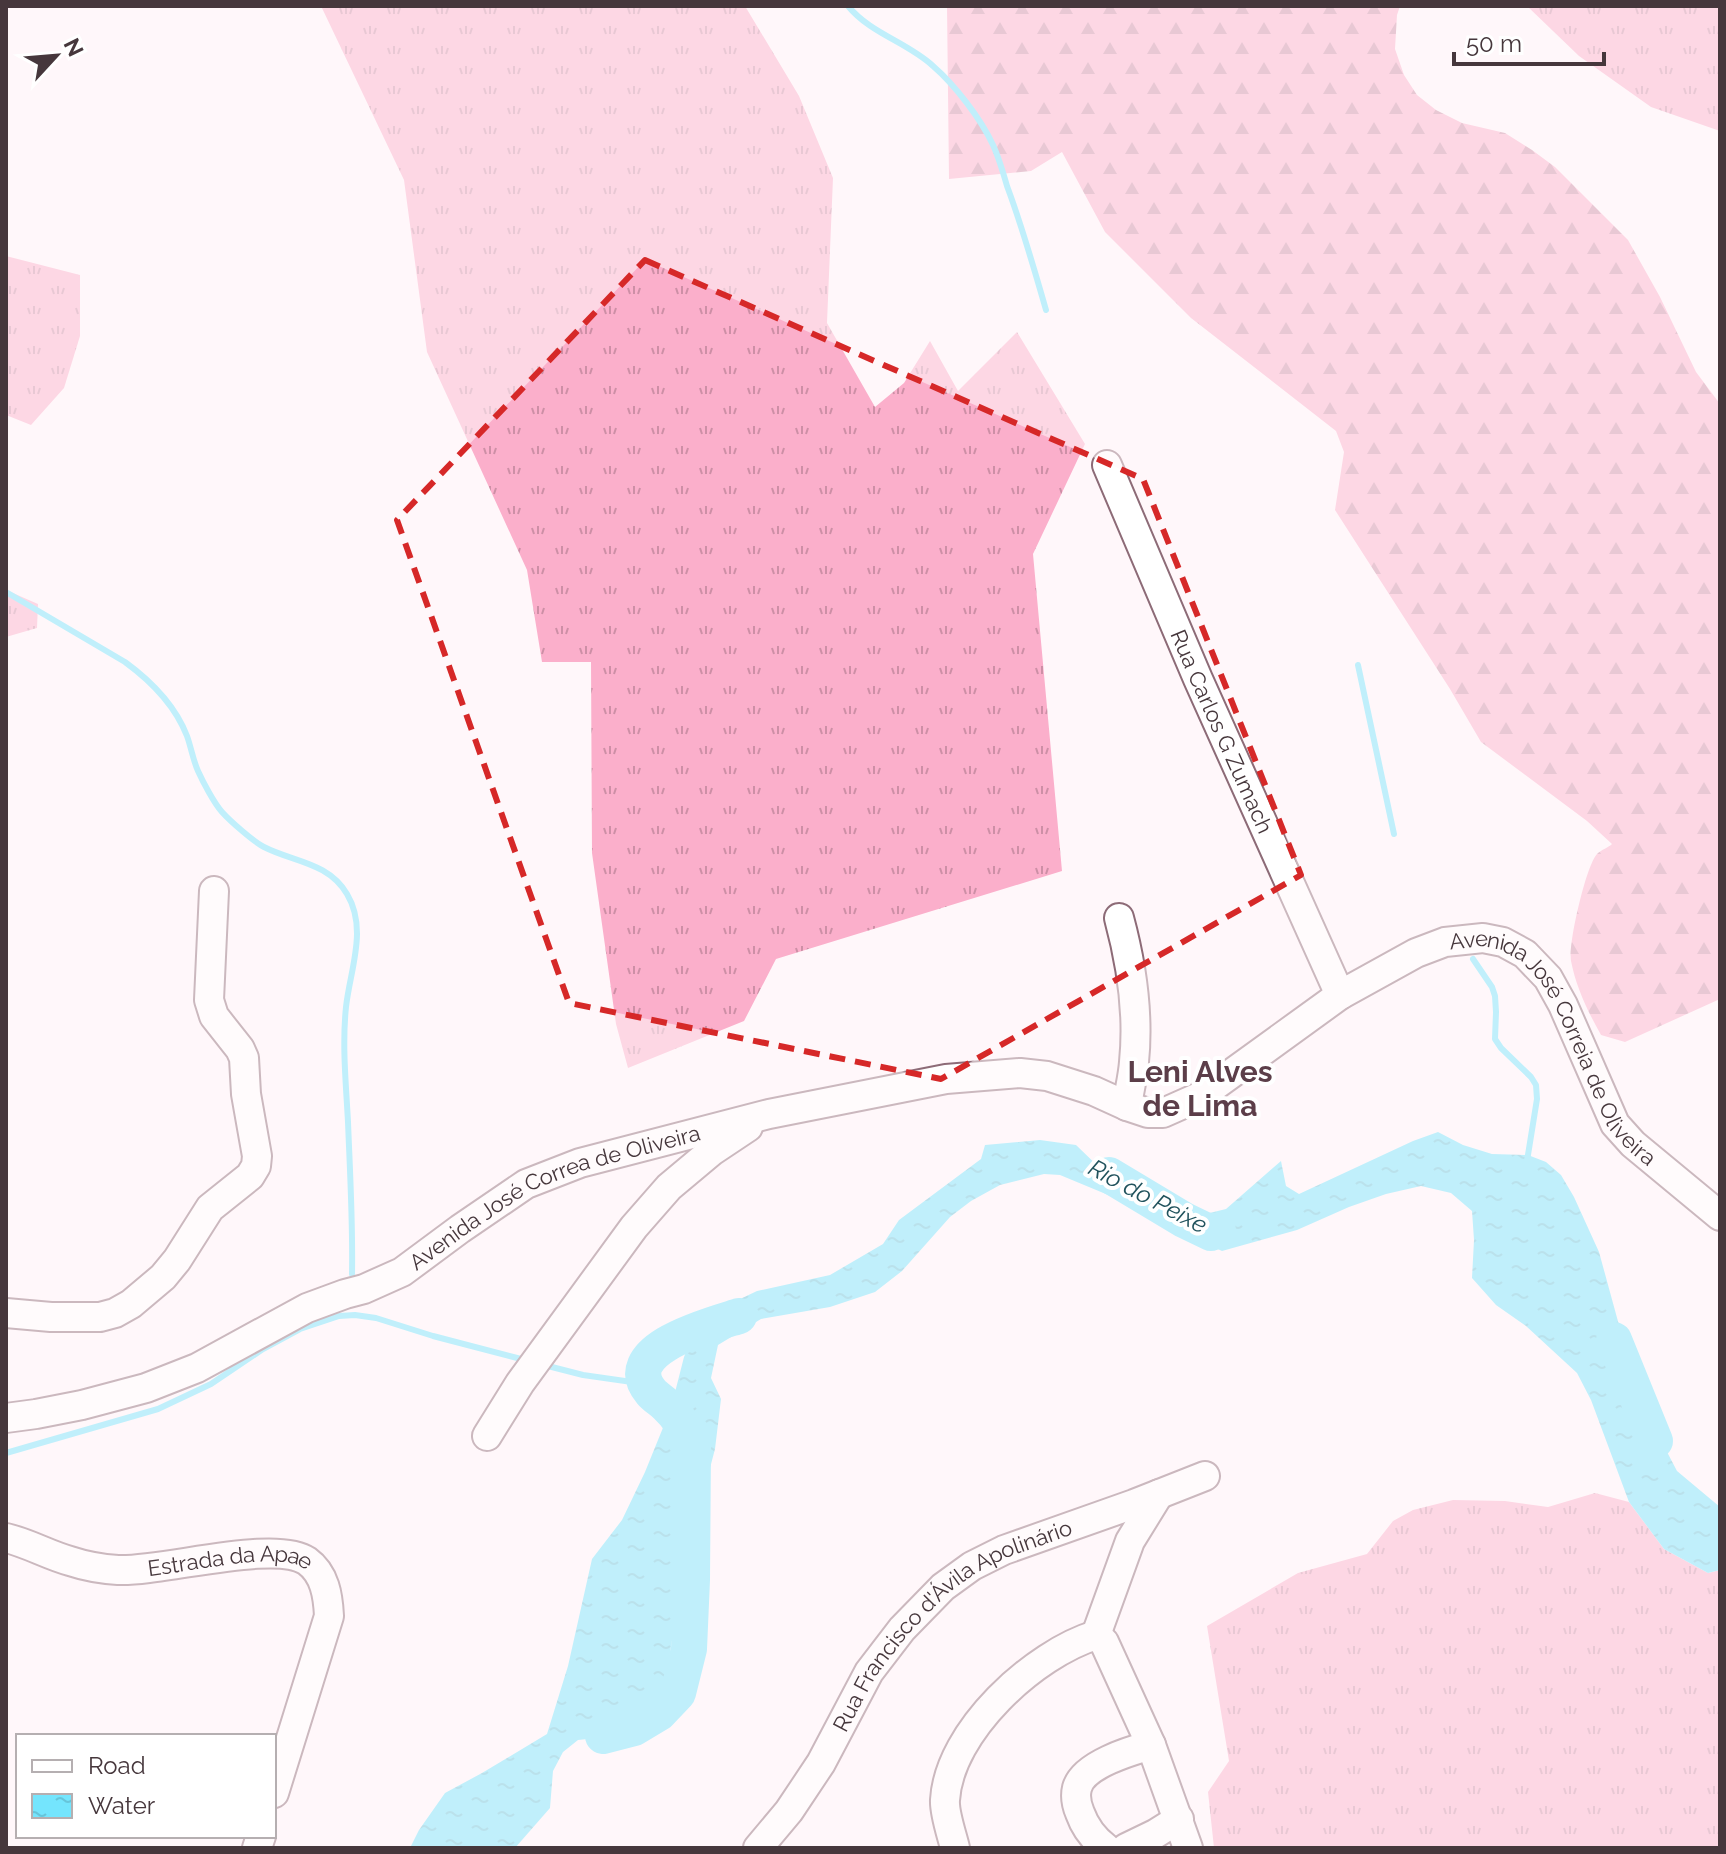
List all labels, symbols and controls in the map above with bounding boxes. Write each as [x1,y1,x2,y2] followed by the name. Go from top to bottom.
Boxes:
[16,16,96,96] north arrow
[1454,16,1604,66] scale bar
[1466,29,1522,58] text: 50 m
[59,34,89,60] text: N
[1165,625,1279,837] street label: Rua Carlos G Zumach
[1448,925,1662,1171] street label: Avenida José Correia de Oliveira
[1128,1054,1273,1123] district label: Leni Alves de Lima
[404,1119,703,1275] street label: Avenida José Correa de Oliveira
[1084,1153,1212,1239] water label: Rio do Peixe
[827,1514,1075,1736] street label: Rua Francisco d'Ávila Apolinário
[146,1540,318,1581] street label: Estrada da Apae
[16,1734,276,1838] legend
[88,1751,146,1780] text: Road
[88,1791,156,1820] text: Water

